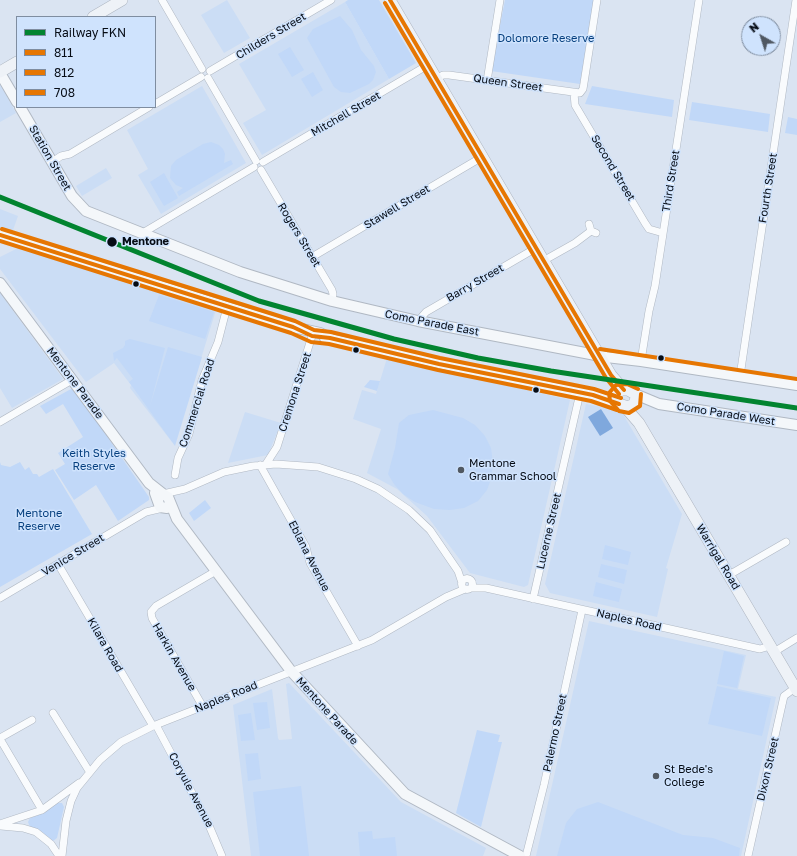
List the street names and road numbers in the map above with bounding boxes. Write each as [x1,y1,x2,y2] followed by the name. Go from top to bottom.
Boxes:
[234,10,308,62] street label: Childers Street
[473,72,543,94] street label: Queen Street
[309,89,383,139] street label: Mitchell Street
[26,123,74,193] street label: Station Street
[588,133,638,203] street label: Second Street
[660,149,682,213] street label: Third Street
[756,152,780,224] street label: Fourth Street
[362,182,432,232] street label: Stawell Street
[275,201,323,269] street label: Rogers Street
[444,261,506,305] street label: Barry Street
[384,307,480,339] street label: Como Parade East
[44,345,106,421] street label: Mentone Parade
[276,351,314,433] street label: Cremona Street
[176,357,218,449] street label: Commercial Road
[676,400,776,428] street label: Como Parade West
[534,492,564,570] street label: Lucerne Street
[285,518,333,594] street label: Eblana Avenue
[693,522,743,592] street label: Warrigal Road
[39,531,107,579] street label: Venice Street
[595,606,663,634] street label: Naples Road
[84,616,126,674] street label: Kilara Road
[149,621,199,693] street label: Harkin Avenue
[293,675,361,747] street label: Mentone Parade
[193,678,259,716] street label: Naples Road
[540,693,570,773] street label: Palermo Street
[754,736,782,802] street label: Dixon Street
[166,750,216,830] street label: Coryule Avenue

